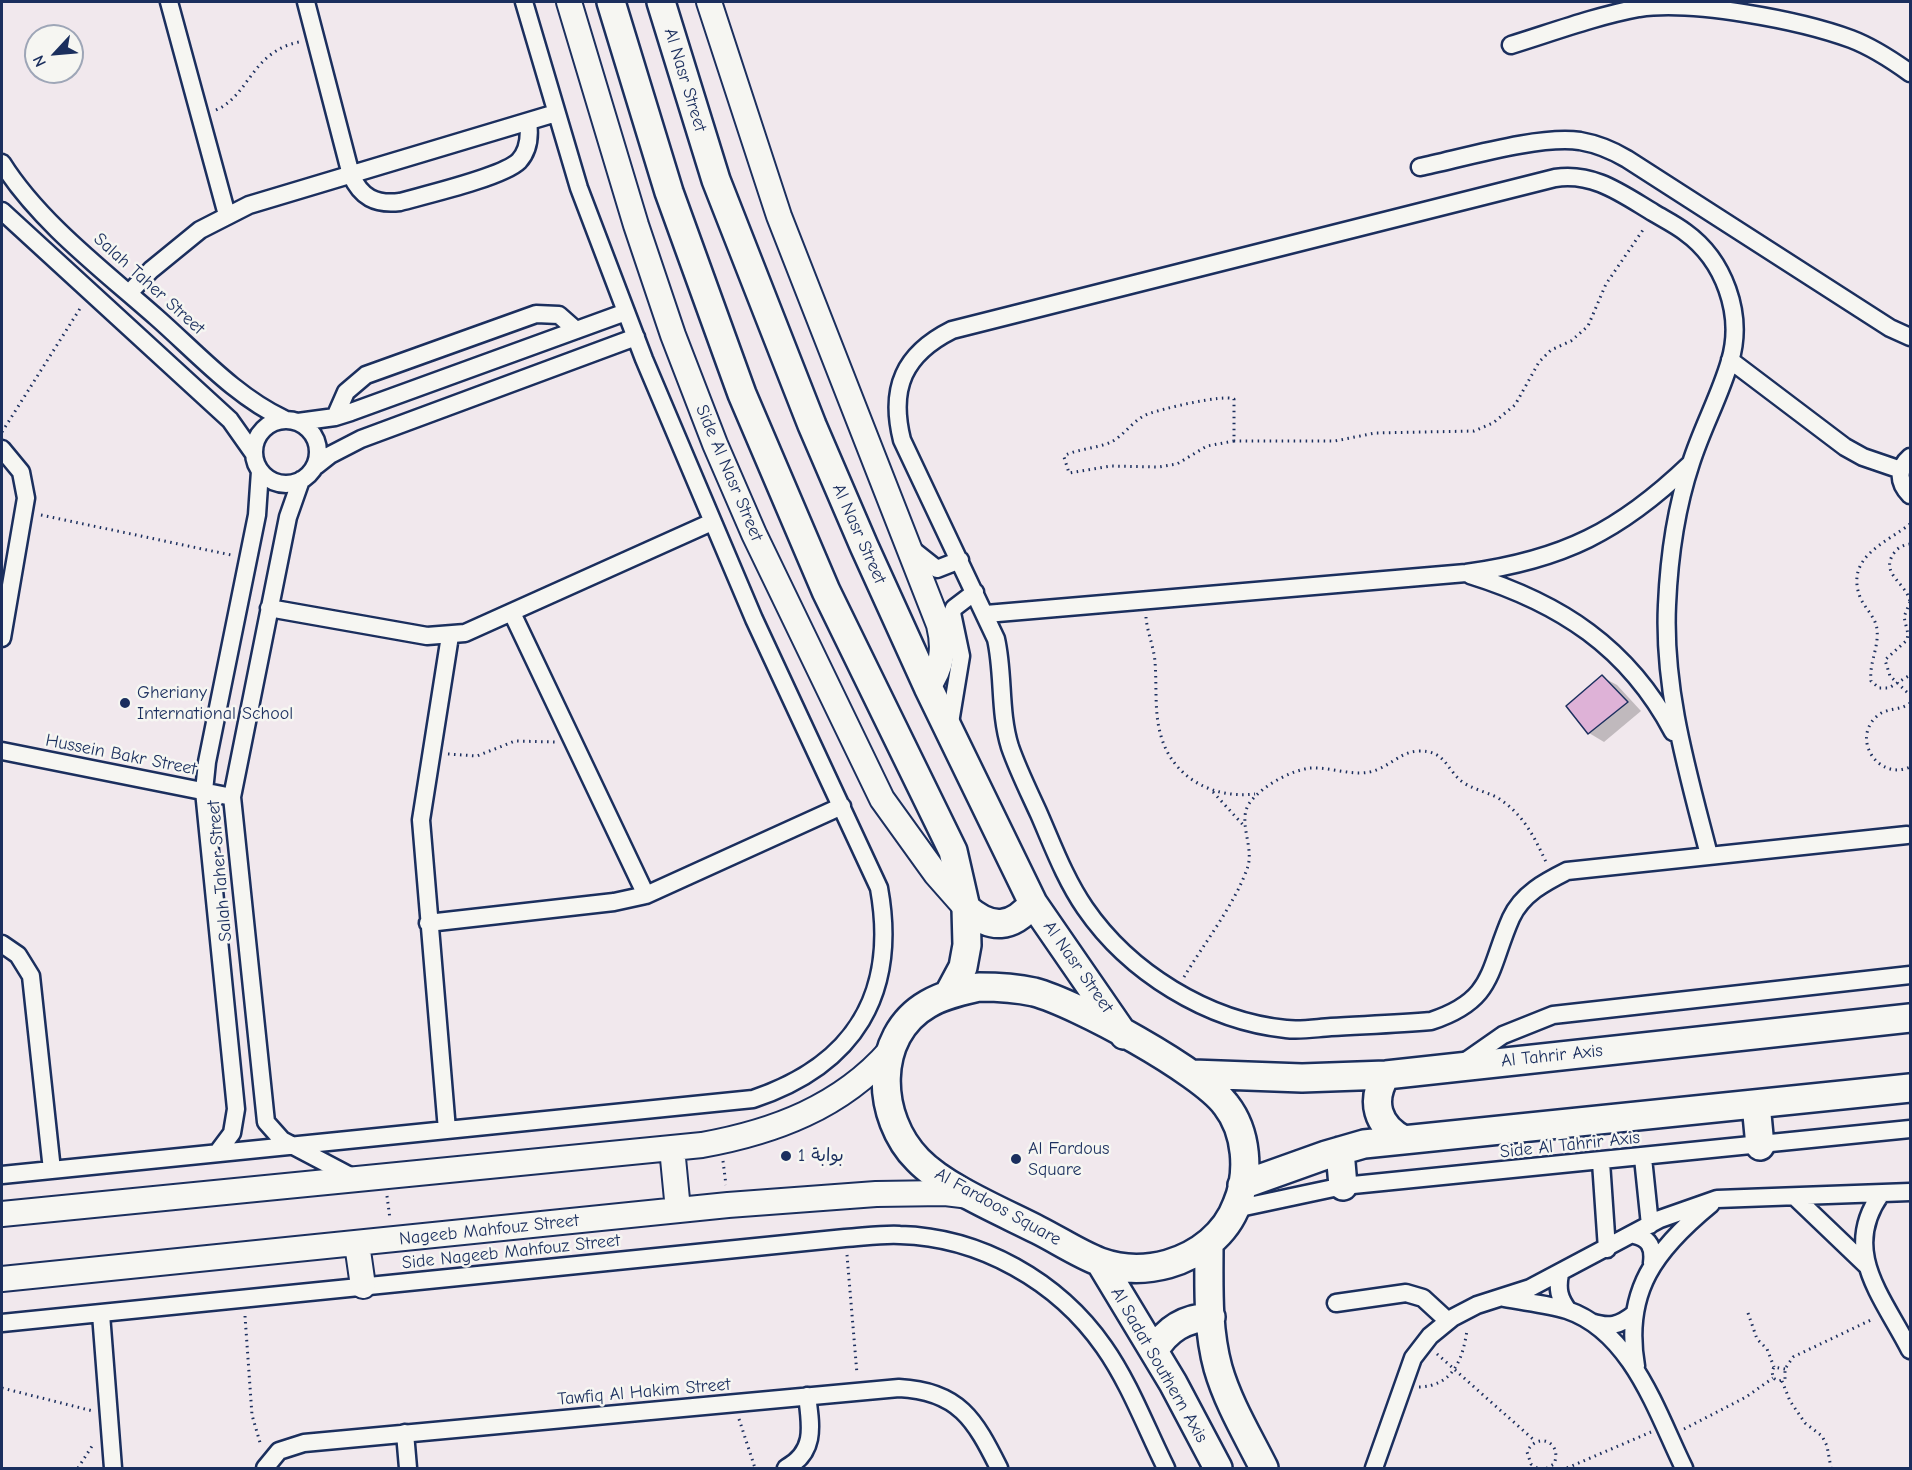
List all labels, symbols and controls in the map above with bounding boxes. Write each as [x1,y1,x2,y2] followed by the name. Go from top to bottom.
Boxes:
[24,24,84,84] north arrow
[659,26,711,134] street label: Al Nasr Street
[29,52,50,70] text: N
[89,228,209,340] street label: Salah Taher Street
[691,402,767,544] street label: Side Al Nasr Street
[827,481,891,587] street label: Al Nasr Street
[137,682,293,724] place label: Gheriany International School
[118,696,132,710] marker: Gheriany International School
[44,730,198,780] street label: Hussein Bakr Street
[203,799,237,943] street label: Salah Taher Street
[1038,917,1118,1017] street label: Al Nasr Street
[1500,1040,1604,1072] street label: Al Tahrir Axis
[1499,1127,1641,1163] street label: Side Al Tahrir Axis
[1028,1138,1109,1180] place label: Al Fardous Square
[798,1145,844,1167] place label: بوابة 1
[779,1149,793,1163] marker: بوابة 1
[1009,1152,1023,1166] marker: Al Fardous Square
[931,1163,1065,1251] street label: Al Fardoos Square
[398,1210,580,1250] street label: Nageeb Mahfouz Street
[401,1230,621,1274] street label: Side Nageeb Mahfouz Street
[1106,1283,1212,1447] street label: Al Sadat Southern Axis
[557,1374,731,1410] street label: Tawfiq Al Hakim Street

